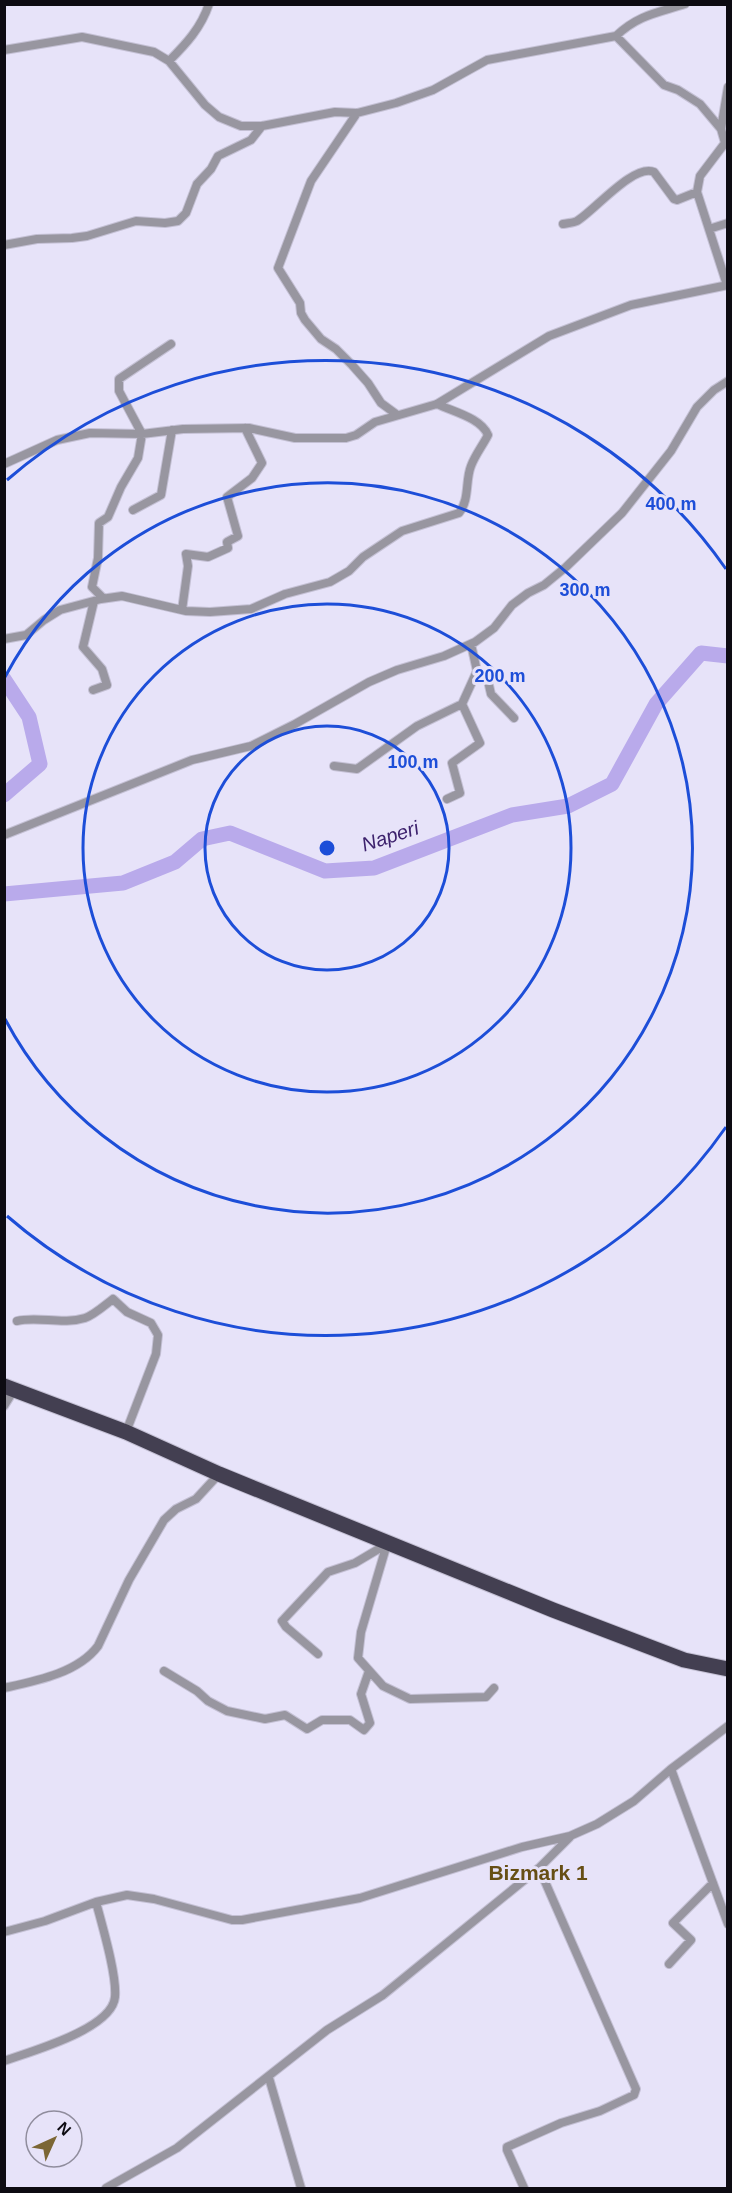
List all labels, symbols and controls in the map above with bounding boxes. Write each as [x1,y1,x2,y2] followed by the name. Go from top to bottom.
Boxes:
[645,494,697,514] text: 400 m
[559,580,611,600] text: 300 m
[474,666,526,686] text: 200 m
[387,752,439,772] text: 100 m
[359,816,422,856] water label: Naperi
[317,838,337,858] centre of rings
[488,1861,588,1884] district label: Bizmark 1
[24,2109,84,2169] north arrow
[54,2119,74,2139] text: N

